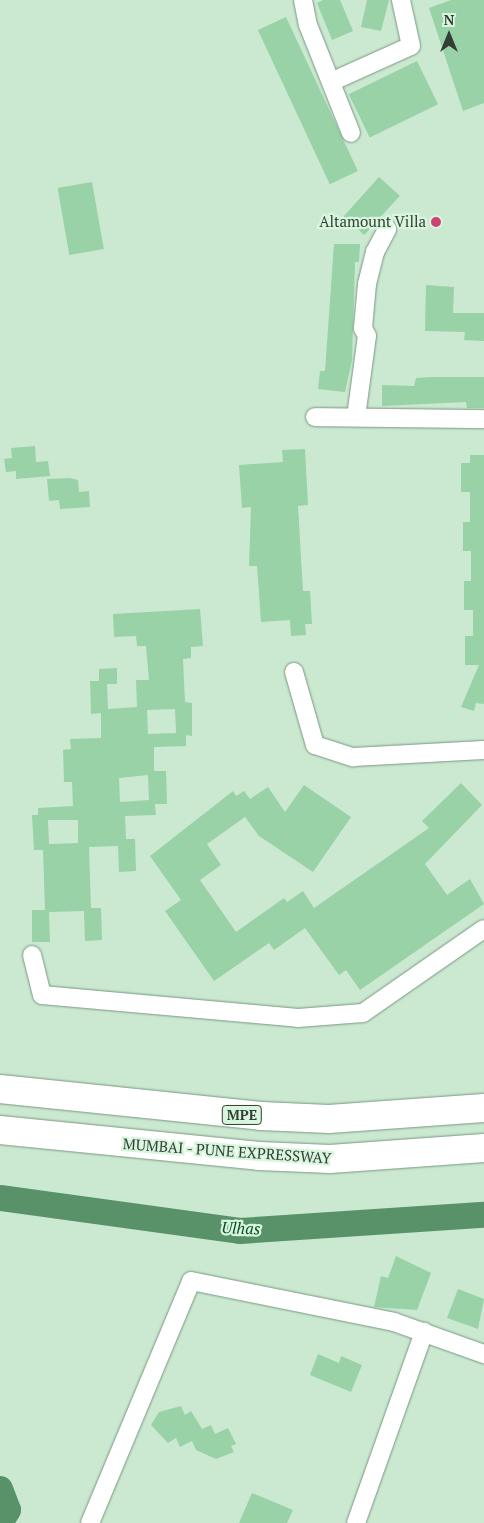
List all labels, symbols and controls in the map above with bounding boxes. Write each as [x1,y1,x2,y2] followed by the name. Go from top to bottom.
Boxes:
[424,10,474,60] north arrow
[444,10,454,29] text: N
[319,213,426,231] place label: Altamount Villa
[430,216,442,228] marker: Altamount Villa
[221,1104,263,1126] road number: MPE
[122,1135,332,1167] street label: MUMBAI - PUNE EXPRESSWAY
[221,1218,261,1238] water label: Ulhas

